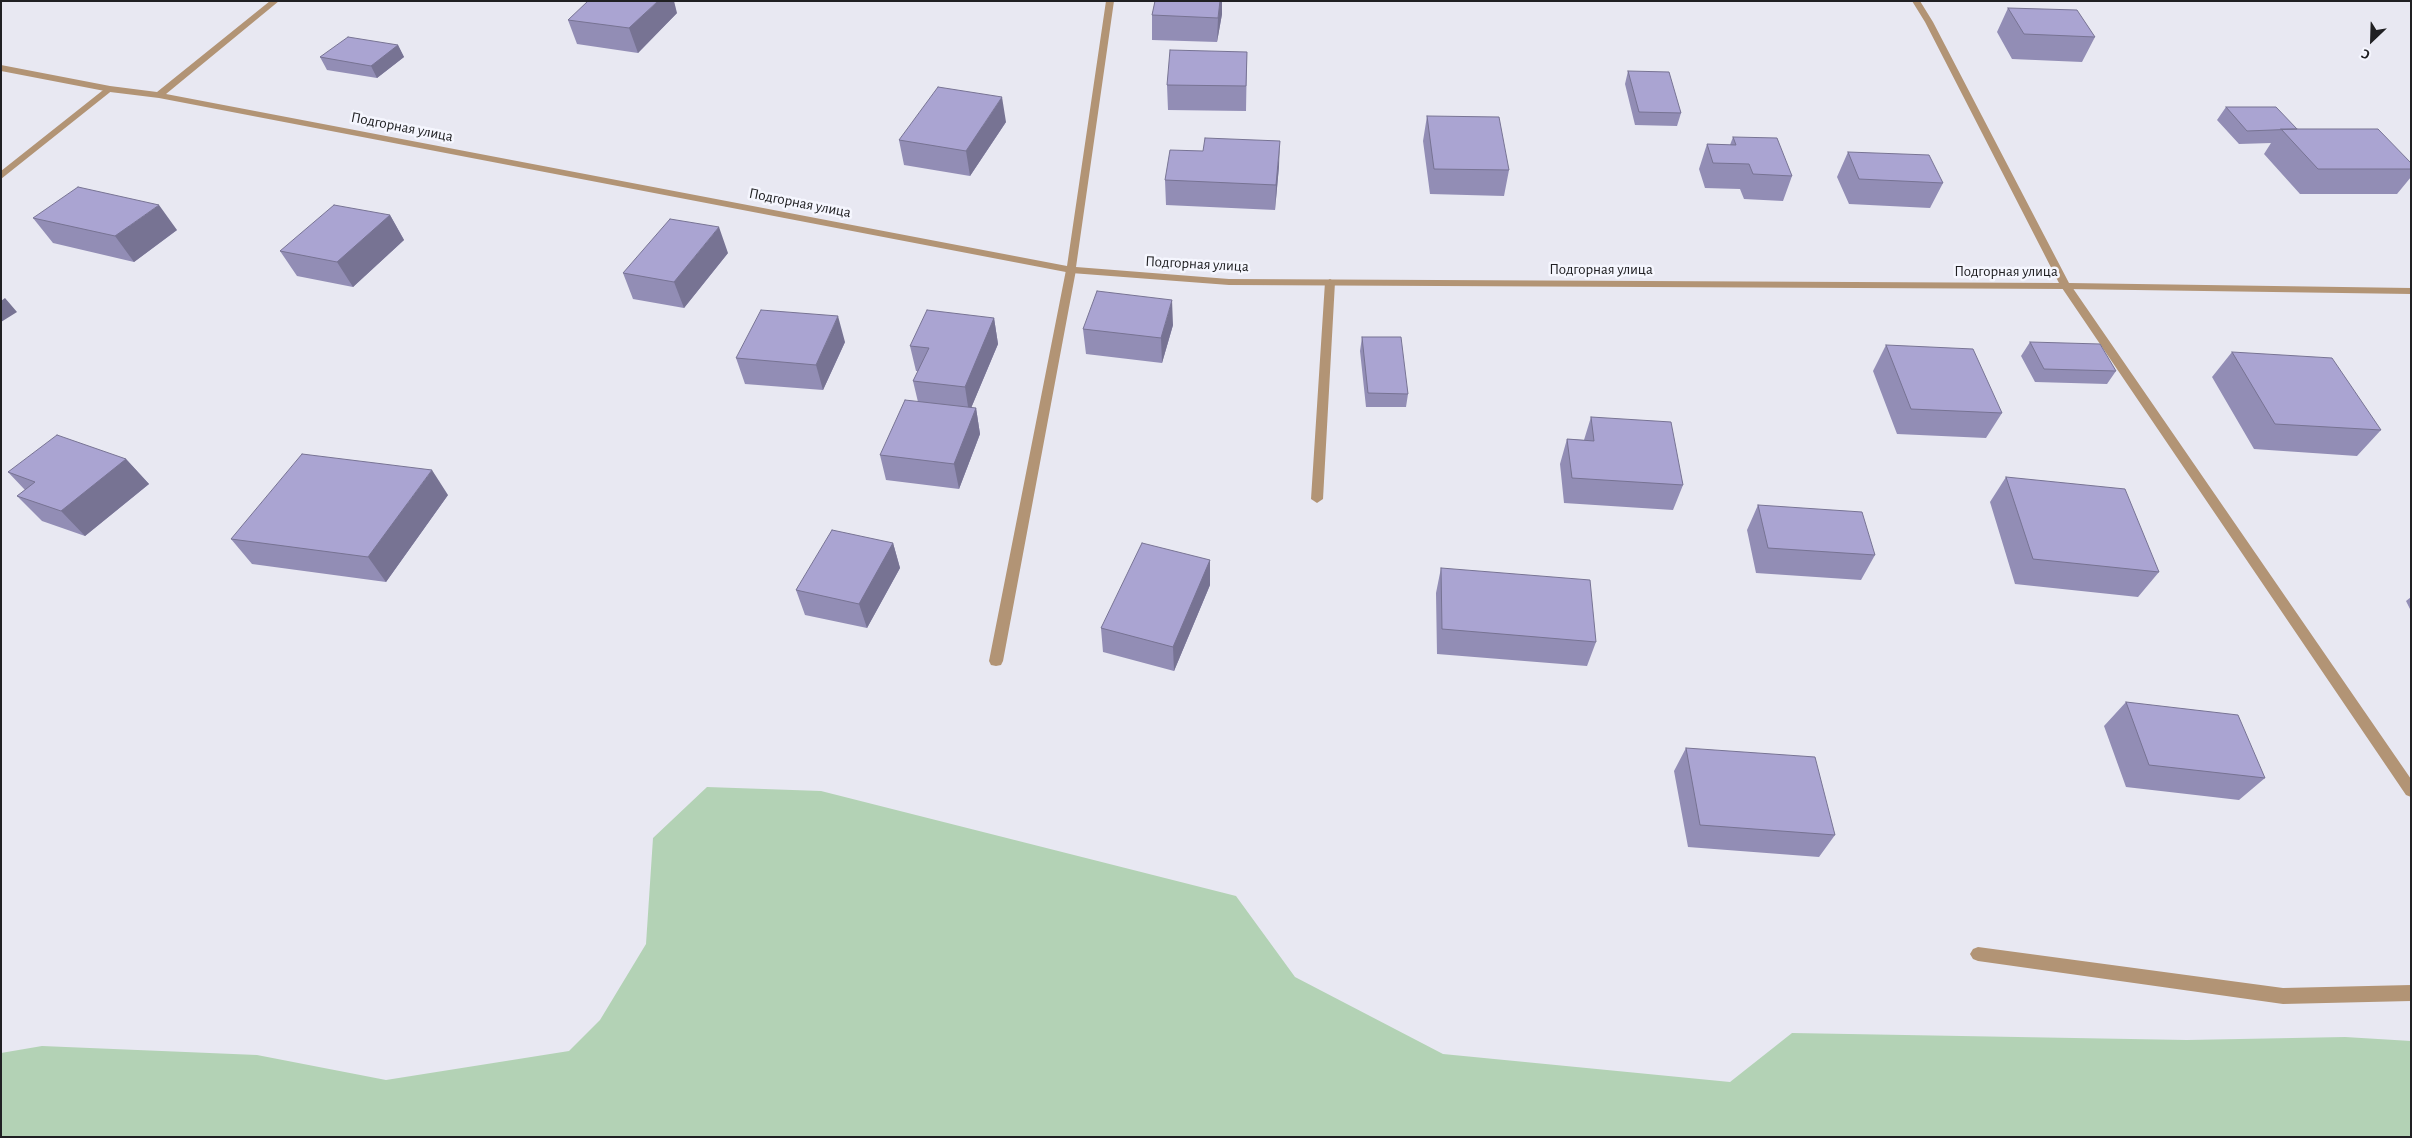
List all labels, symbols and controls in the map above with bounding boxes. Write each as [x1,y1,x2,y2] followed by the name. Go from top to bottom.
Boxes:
[2347,15,2397,65] north arrow
[2360,46,2372,62] text: С
[349,108,455,146] street label: Подгорная улица
[747,184,853,222] street label: Подгорная улица
[1145,252,1249,276] street label: Подгорная улица
[1549,260,1653,278] street label: Подгорная улица
[1954,262,2058,280] street label: Подгорная улица

